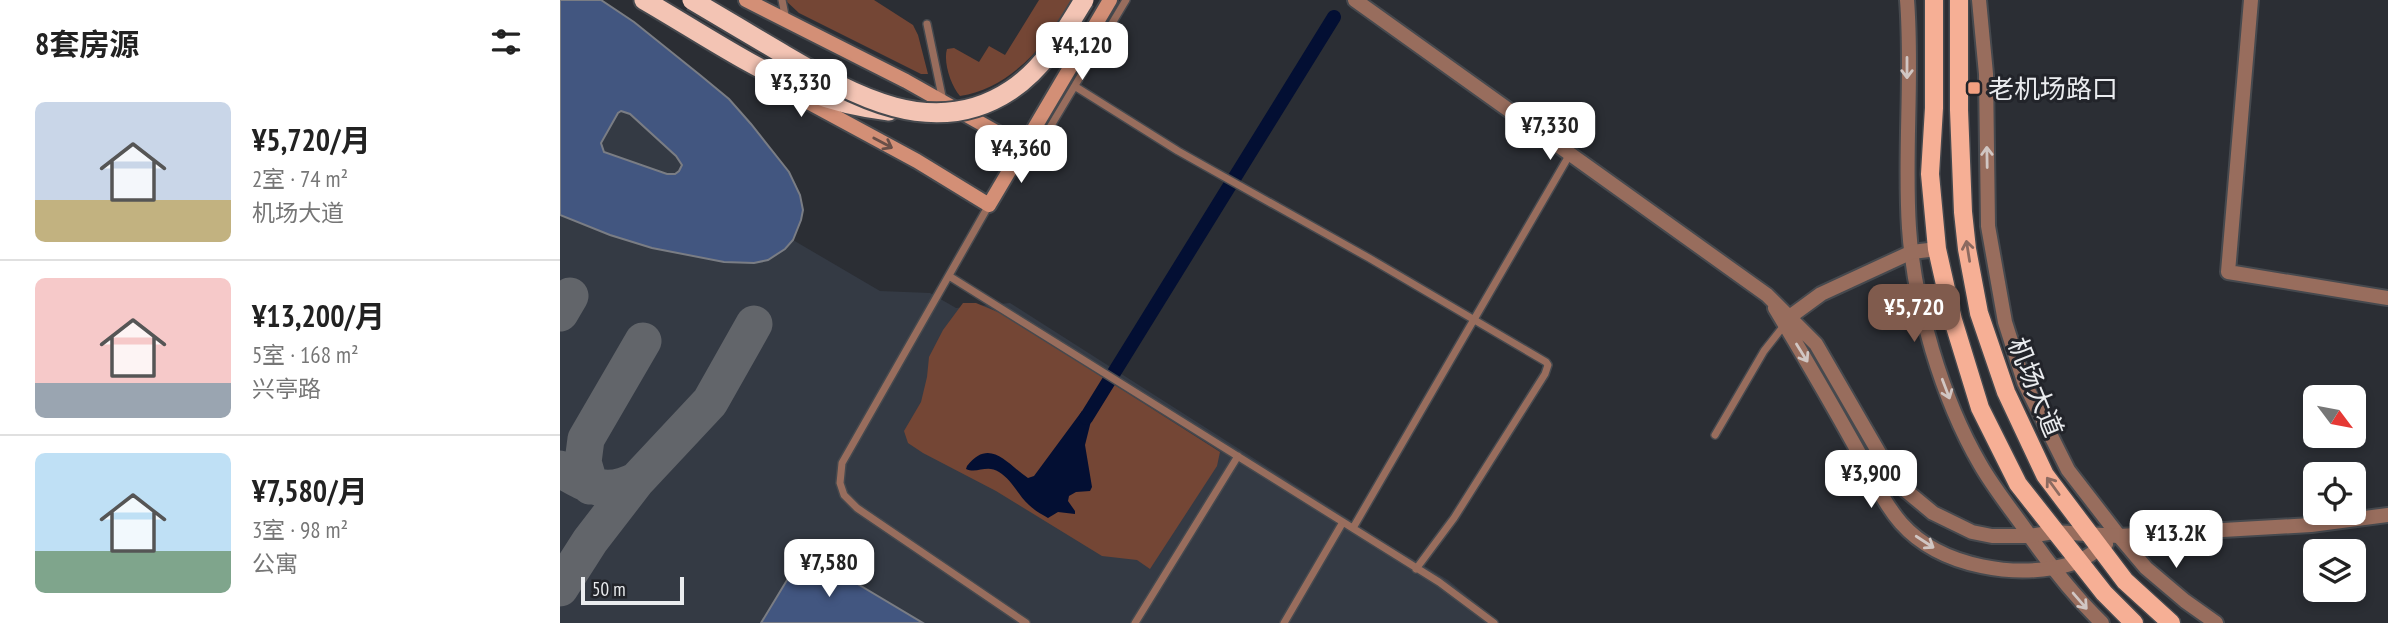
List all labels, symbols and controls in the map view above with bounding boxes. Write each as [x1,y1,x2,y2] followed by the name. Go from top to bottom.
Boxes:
[1025,22,1139,82] pin: ¥4,120
[487,23,525,61] icon: filters
[35,24,139,63] text: 8套房源
[1052,30,1112,59] text: ¥4,120
[1900,56,1914,79] one-way arrow
[744,60,858,119] pin: ¥3,330
[771,67,831,96] text: ¥3,330
[1988,72,2118,105] place label: 老机场路口
[1966,80,1982,96] marker: 老机场路口
[1493,102,1607,162] pin: ¥7,330
[1521,110,1579,139] text: ¥7,330
[252,120,371,159] text: ¥5,720/月
[964,125,1078,185] pin: ¥4,360
[91,130,175,214] icon: home
[991,133,1051,162] text: ¥4,360
[872,137,893,150] one-way arrow
[1980,146,1994,169] one-way arrow
[252,164,348,193] text: 2室 · 74 m²
[252,198,344,227] text: 机场大道
[1961,240,1974,263] one-way arrow
[1857,284,1971,344] pin: ¥5,720
[1884,292,1944,321] text: ¥5,720
[252,296,385,335] text: ¥13,200/月
[91,306,175,390] icon: home
[2001,333,2071,441] street label: 机场大道
[252,340,359,369] text: 5室 · 168 m²
[1796,342,1810,362] one-way arrow
[252,374,321,403] text: 兴亭路
[1940,378,1953,399] one-way arrow
[2303,385,2366,448] north arrow
[2303,385,2366,602] map controls
[1814,450,1928,510] pin: ¥3,900
[1841,458,1901,487] text: ¥3,900
[2303,462,2366,525] button: locate
[252,471,368,510] text: ¥7,580/月
[2046,477,2061,496] one-way arrow
[91,481,175,565] icon: home
[2119,510,2233,570] pin: ¥13.2K
[252,515,348,544] text: 3室 · 98 m²
[2146,518,2206,547] text: ¥13.2K
[1914,536,1934,550] one-way arrow
[2303,539,2366,602] button: layers
[772,540,886,599] pin: ¥7,580
[800,547,858,576] text: ¥7,580
[252,549,298,578] text: 公寓
[581,574,684,606] scale bar
[592,577,626,601] text: 50 m
[2072,591,2088,609] one-way arrow

